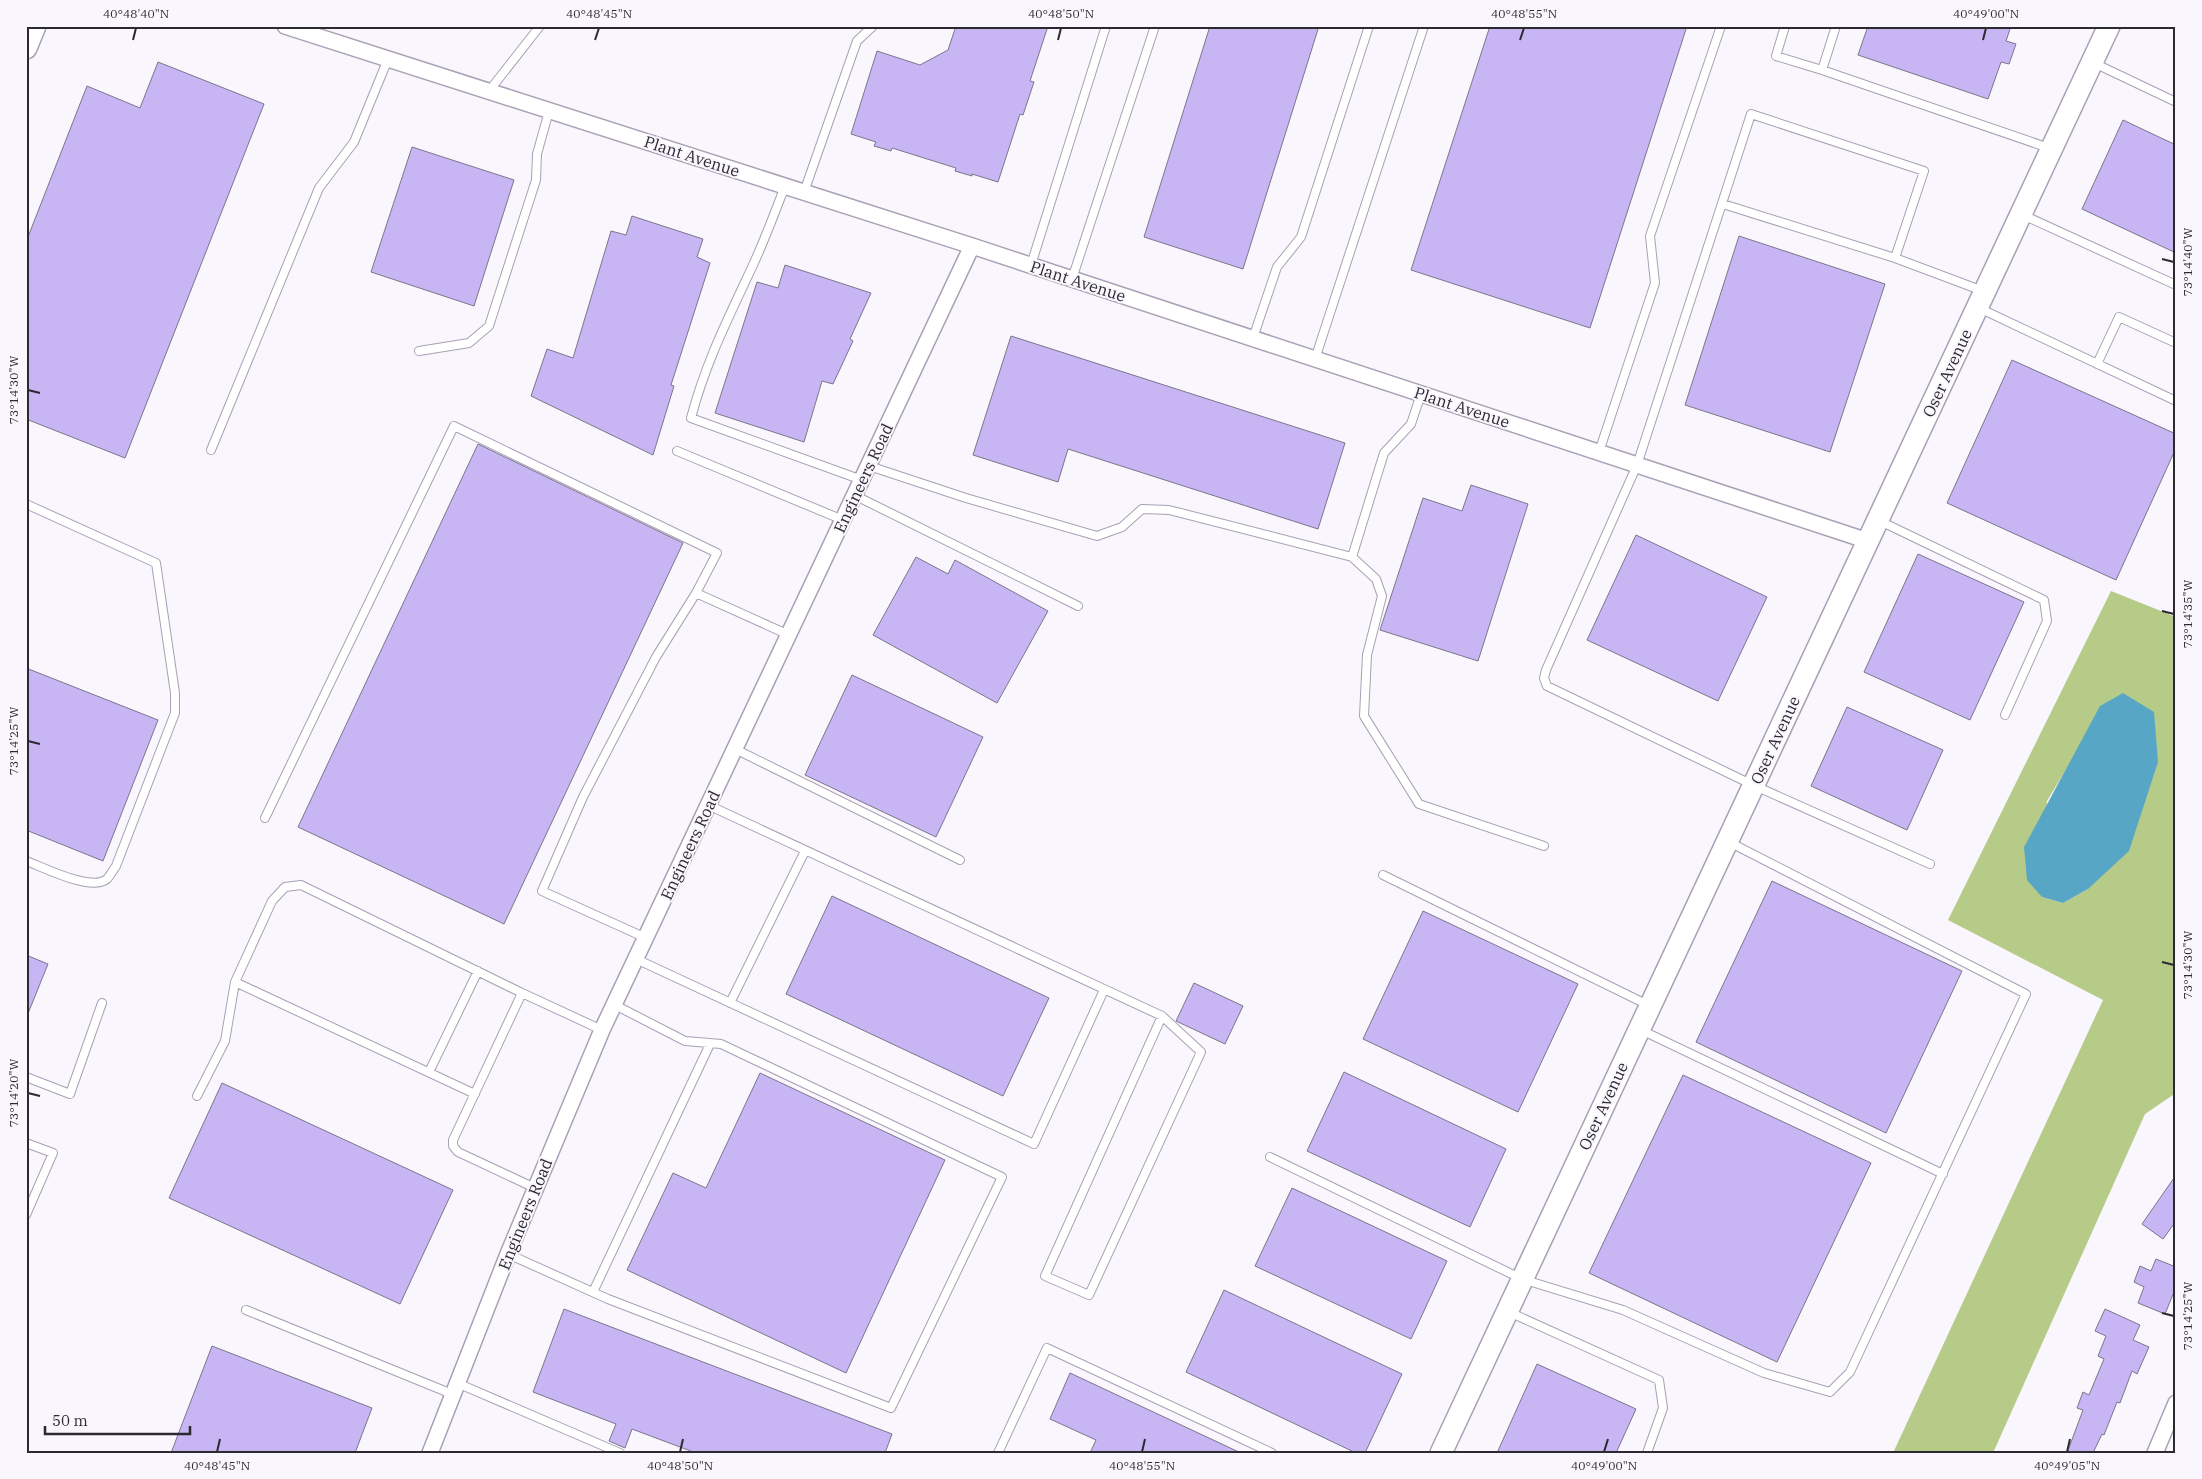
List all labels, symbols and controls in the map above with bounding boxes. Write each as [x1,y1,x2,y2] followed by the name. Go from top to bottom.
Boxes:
[103,6,169,21] text: 40°48'40"N
[566,6,632,21] text: 40°48'45"N
[1028,6,1094,21] text: 40°48'50"N
[1491,6,1557,21] text: 40°48'55"N
[1953,6,2019,21] text: 40°49'00"N
[642,131,742,181] street label: Plant Avenue
[2180,227,2195,296] text: 73°14'40"W
[1028,256,1128,306] street label: Plant Avenue
[1918,326,1976,420] street label: Oser Avenue
[6,355,21,424] text: 73°14'30"W
[1412,382,1512,432] street label: Plant Avenue
[829,420,897,536] street label: Engineers Road
[2180,579,2195,648] text: 73°14'35"W
[1746,693,1804,787] street label: Oser Avenue
[6,706,21,775] text: 73°14'25"W
[656,787,724,903] street label: Engineers Road
[2180,930,2195,999] text: 73°14'30"W
[6,1058,21,1127] text: 73°14'20"W
[1574,1059,1632,1153] street label: Oser Avenue
[494,1155,557,1273] street label: Engineers Road
[2180,1281,2195,1350] text: 73°14'25"W
[45,1404,190,1436] scale bar
[52,1411,88,1430] text: 50 m
[184,1458,250,1473] text: 40°48'45"N
[647,1458,713,1473] text: 40°48'50"N
[1109,1458,1175,1473] text: 40°48'55"N
[1571,1458,1637,1473] text: 40°49'00"N
[2034,1458,2100,1473] text: 40°49'05"N

